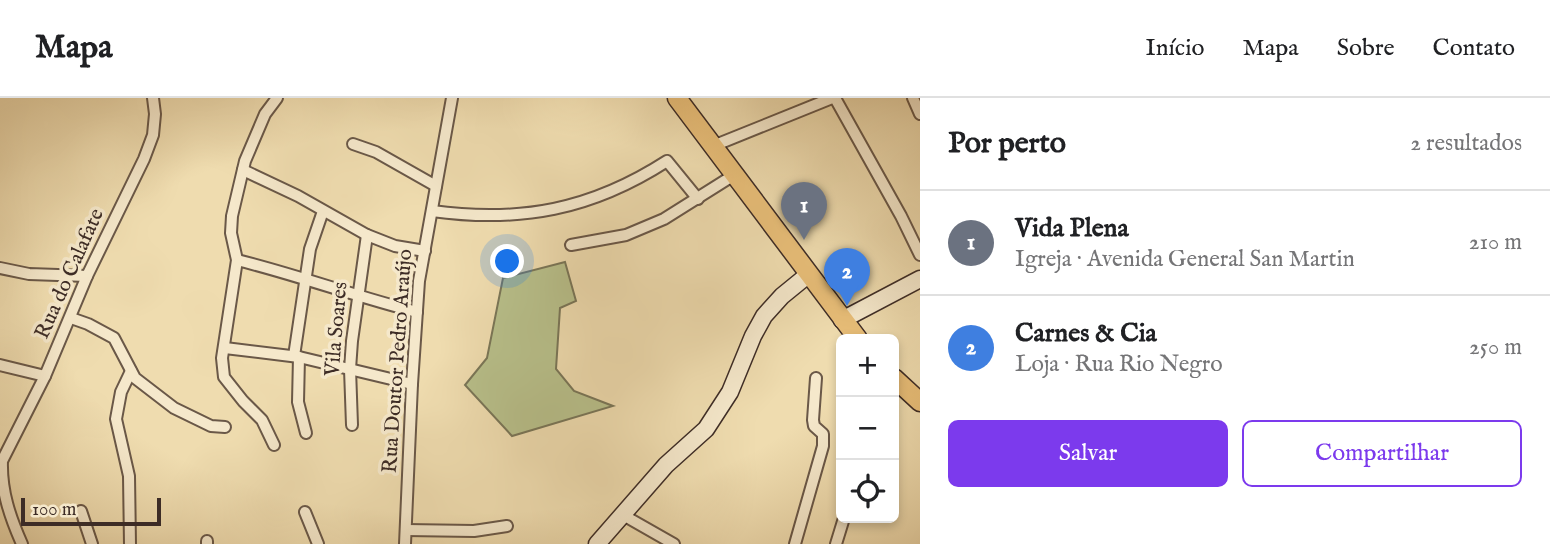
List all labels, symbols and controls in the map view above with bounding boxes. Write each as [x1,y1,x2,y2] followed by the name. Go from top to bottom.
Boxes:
[35,27,112,69] text: Mapa
[1145,33,1204,64] text: Início
[1242,33,1299,64] text: Mapa
[1337,33,1395,64] text: Sobre
[1433,33,1515,64] text: Contato
[948,125,1066,163] text: Por perto
[1410,129,1522,158] text: 2 resultados
[781,182,827,240] pin: 1
[29,204,111,343] street label: Rua do Calafate
[1015,212,1129,245] text: Vida Plena
[967,228,975,257] text: 1
[1469,228,1522,257] text: 210 m
[490,244,524,278] your location
[1015,245,1355,274] text: Igreja · Avenida General San Martin
[377,248,419,474] street label: Rua Doutor Pedro Araújo
[824,248,870,306] pin: 2
[319,281,355,378] street label: Vila Soares
[1015,317,1157,350] text: Carnes & Cia
[966,333,976,362] text: 2
[1469,333,1522,362] text: 250 m
[836,334,899,523] map controls
[836,334,899,397] button: +
[1015,350,1223,379] text: Loja · Rua Rio Negro
[836,397,899,460] button: −
[948,420,1228,487] button: Salvar
[1242,420,1522,487] button: Compartilhar
[836,460,899,523] button: locate
[21,495,161,527] scale bar
[32,498,76,522] text: 100 m

